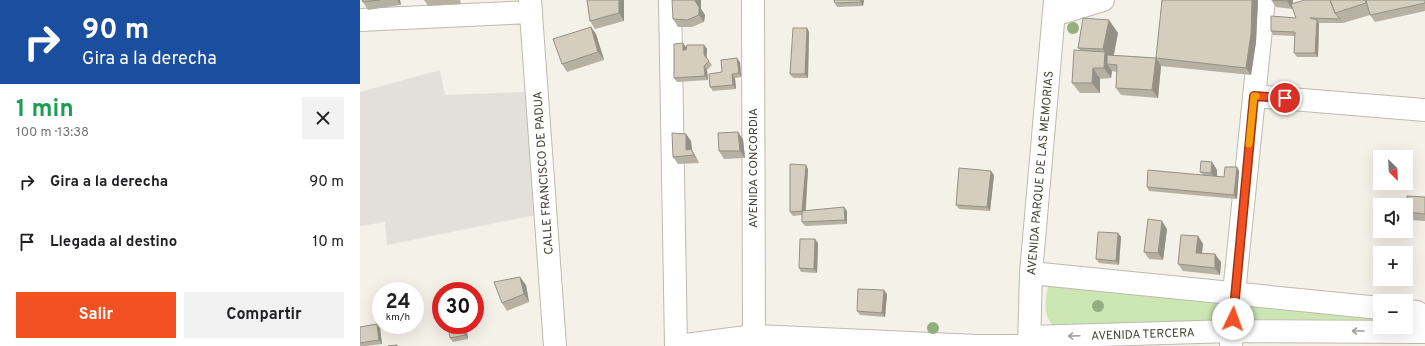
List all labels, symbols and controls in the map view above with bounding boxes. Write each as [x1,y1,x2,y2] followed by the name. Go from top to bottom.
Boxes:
[82,13,149,49] text: 90 m
[16,16,68,68] icon: right
[82,48,217,71] text: Gira a la derecha
[1024,70,1058,276] street label: AVENIDA PARQUE DE LAS MEMORIAS
[1268,81,1302,115] pin
[1274,87,1296,109] icon: arrive
[530,91,558,255] street label: CALLE FRANCISCO DE PADUA
[16,95,74,125] text: 1 min
[302,97,344,139] button: close
[746,108,762,228] street label: AVENIDA CONCORDIA
[16,125,89,141] text: 100 m · 13:38
[1373,150,1413,190] north arrow
[1373,150,1413,334] map controls
[16,171,38,193] icon: right
[50,173,168,192] text: Gira a la derecha
[309,173,344,192] text: 90 m
[1373,198,1413,238] button: sound
[16,231,38,253] icon: arrive
[50,233,177,252] text: Llegada al destino
[313,233,344,252] text: 10 m
[1373,246,1413,286] button: +
[432,282,484,334] speed limit sign: 30
[385,290,411,316] text: 24
[16,292,176,338] button: Salir
[184,292,344,338] button: Compartir
[1373,294,1413,334] button: −
[1212,298,1254,340] position arrow
[386,311,410,324] text: km/h
[1091,325,1195,345] street label: AVENIDA TERCERA
[1352,327,1365,335] one-way arrow
[1068,332,1081,340] one-way arrow

